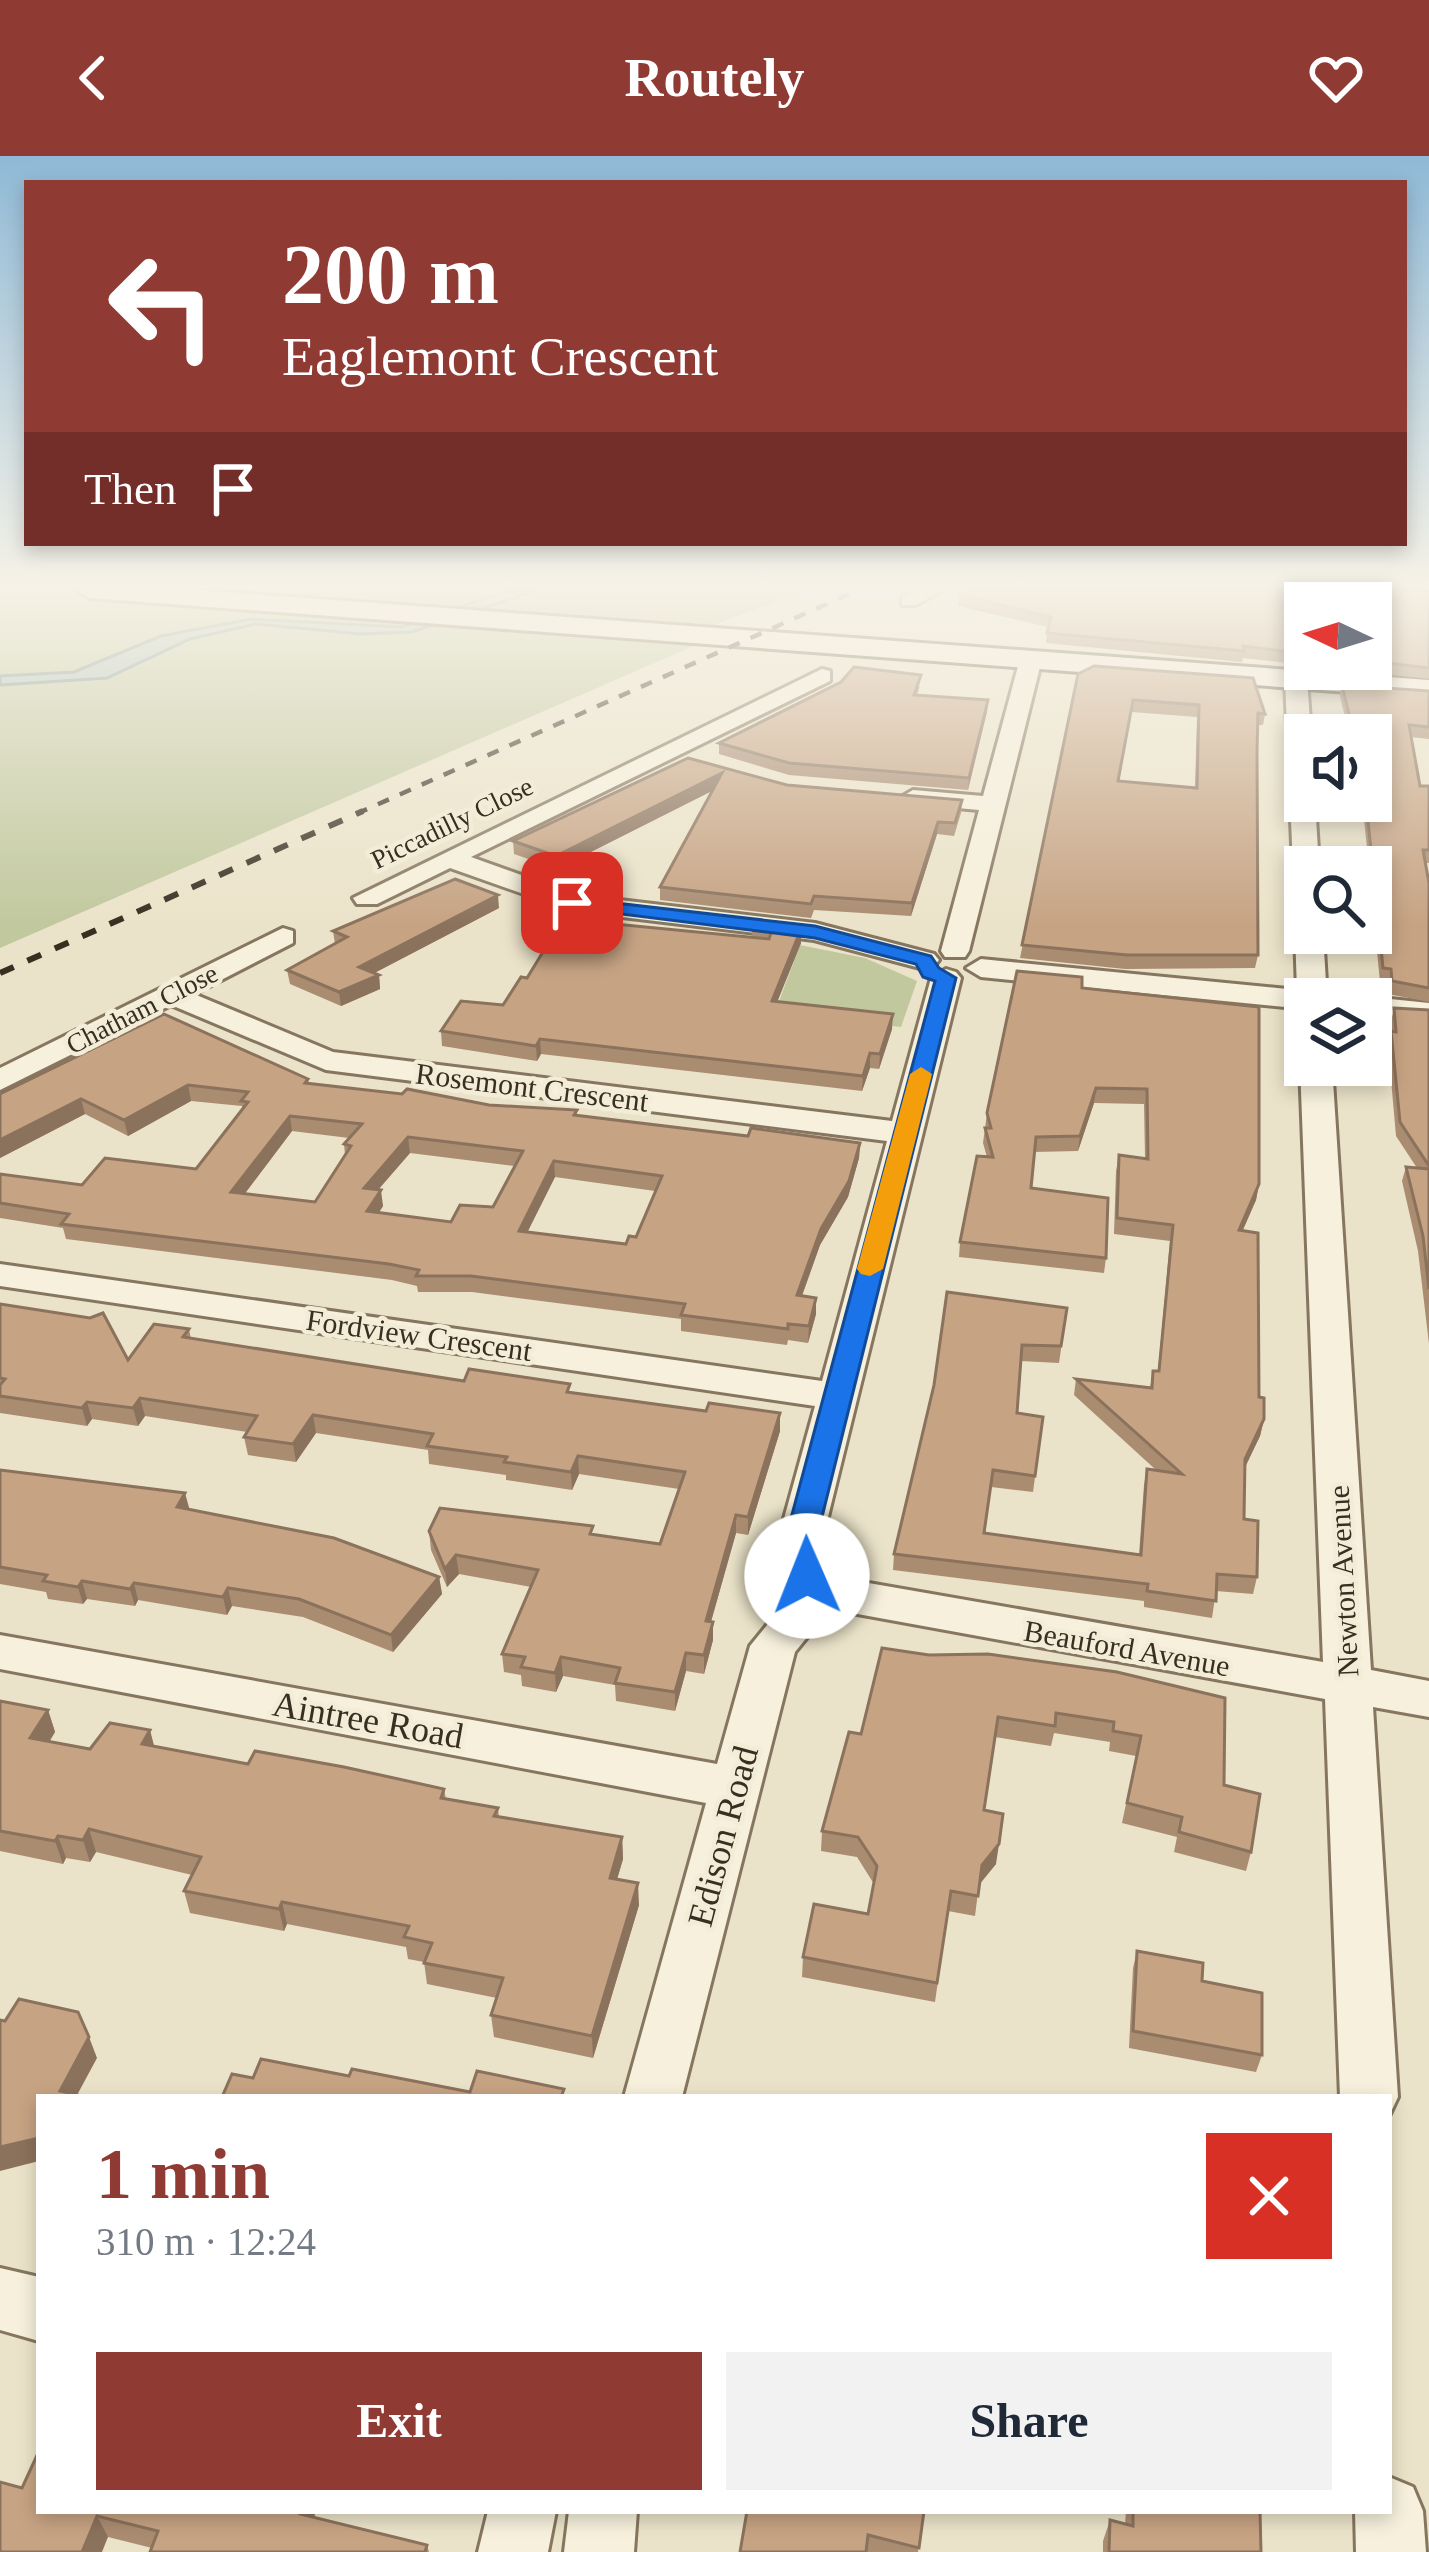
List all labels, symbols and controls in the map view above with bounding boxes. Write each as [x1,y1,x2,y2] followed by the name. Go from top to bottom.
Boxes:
[60,45,126,111] icon: back
[1303,45,1369,111] icon: heart
[625,48,804,108] text: Routely
[84,228,240,384] icon: left
[282,228,499,321] text: 200 m
[282,327,718,387] text: Eaglemont Crescent
[200,456,266,522] icon: arrive
[84,464,176,514] text: Then
[1284,582,1392,690] north arrow
[1284,582,1392,1086] map controls
[1284,714,1392,822] button: sound
[366,771,538,875] street label: Piccadilly Close
[1284,846,1392,954] button: search
[521,852,623,954] pin
[539,870,605,936] icon: arrive
[61,958,223,1060] street label: Chatham Close
[1284,978,1392,1086] button: layers
[414,1056,651,1118] street label: Rosemont Crescent
[304,1303,535,1367] street label: Fordview Crescent
[1322,1484,1364,1678] street label: Newton Avenue
[744,1513,870,1639] position arrow
[1021,1614,1233,1682] street label: Beauford Avenue
[270,1684,466,1756] street label: Aintree Road
[680,1741,766,1931] street label: Edison Road
[1206,2133,1332,2259] button: close
[96,2134,270,2214] text: 1 min
[96,2220,316,2263] text: 310 m · 12:24
[96,2352,702,2490] button: Exit
[726,2352,1332,2490] button: Share

